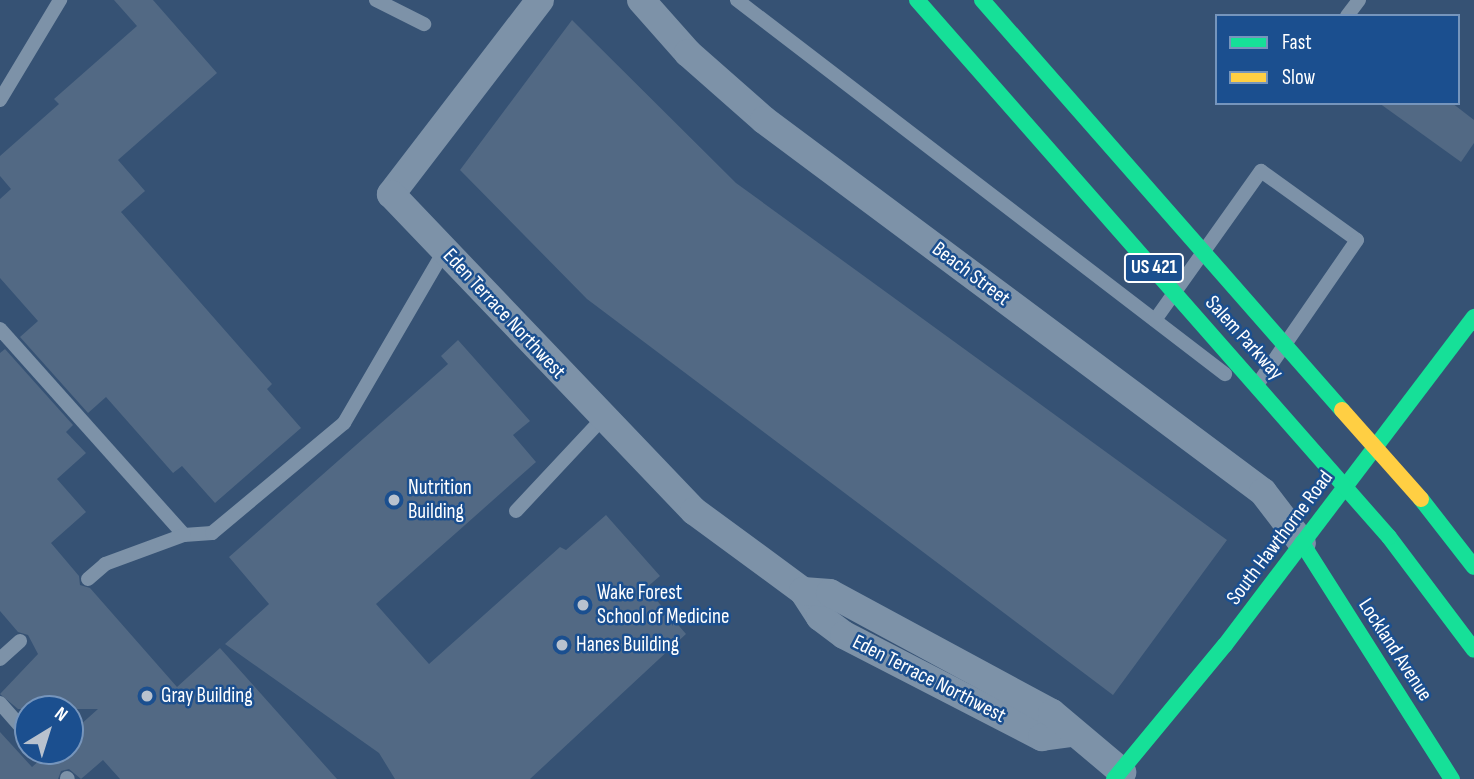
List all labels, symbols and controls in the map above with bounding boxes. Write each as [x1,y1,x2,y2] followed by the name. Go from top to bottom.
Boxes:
[1215,14,1460,105] legend
[1282,30,1312,55] text: Fast
[1282,65,1315,90] text: Slow
[927,237,1015,311] street label: Beach Street
[437,244,571,384] street label: Eden Terrace Northwest
[1122,252,1186,284] road number: US 421
[1200,291,1288,385] street label: Salem Parkway
[1221,466,1339,610] street label: South Hawthorne Road
[408,475,472,525] place label: Nutrition Building
[386,492,402,508] marker: Nutrition Building
[597,580,729,630] place label: Wake Forest School of Medicine
[1353,594,1437,706] street label: Lockland Avenue
[575,597,591,613] marker: Wake Forest School of Medicine
[848,629,1010,729] street label: Eden Terrace Northwest
[576,632,679,658] place label: Hanes Building
[554,637,570,653] marker: Hanes Building
[161,683,253,709] place label: Gray Building
[139,688,155,704] marker: Gray Building
[14,695,84,765] north arrow
[50,702,72,727] text: N

